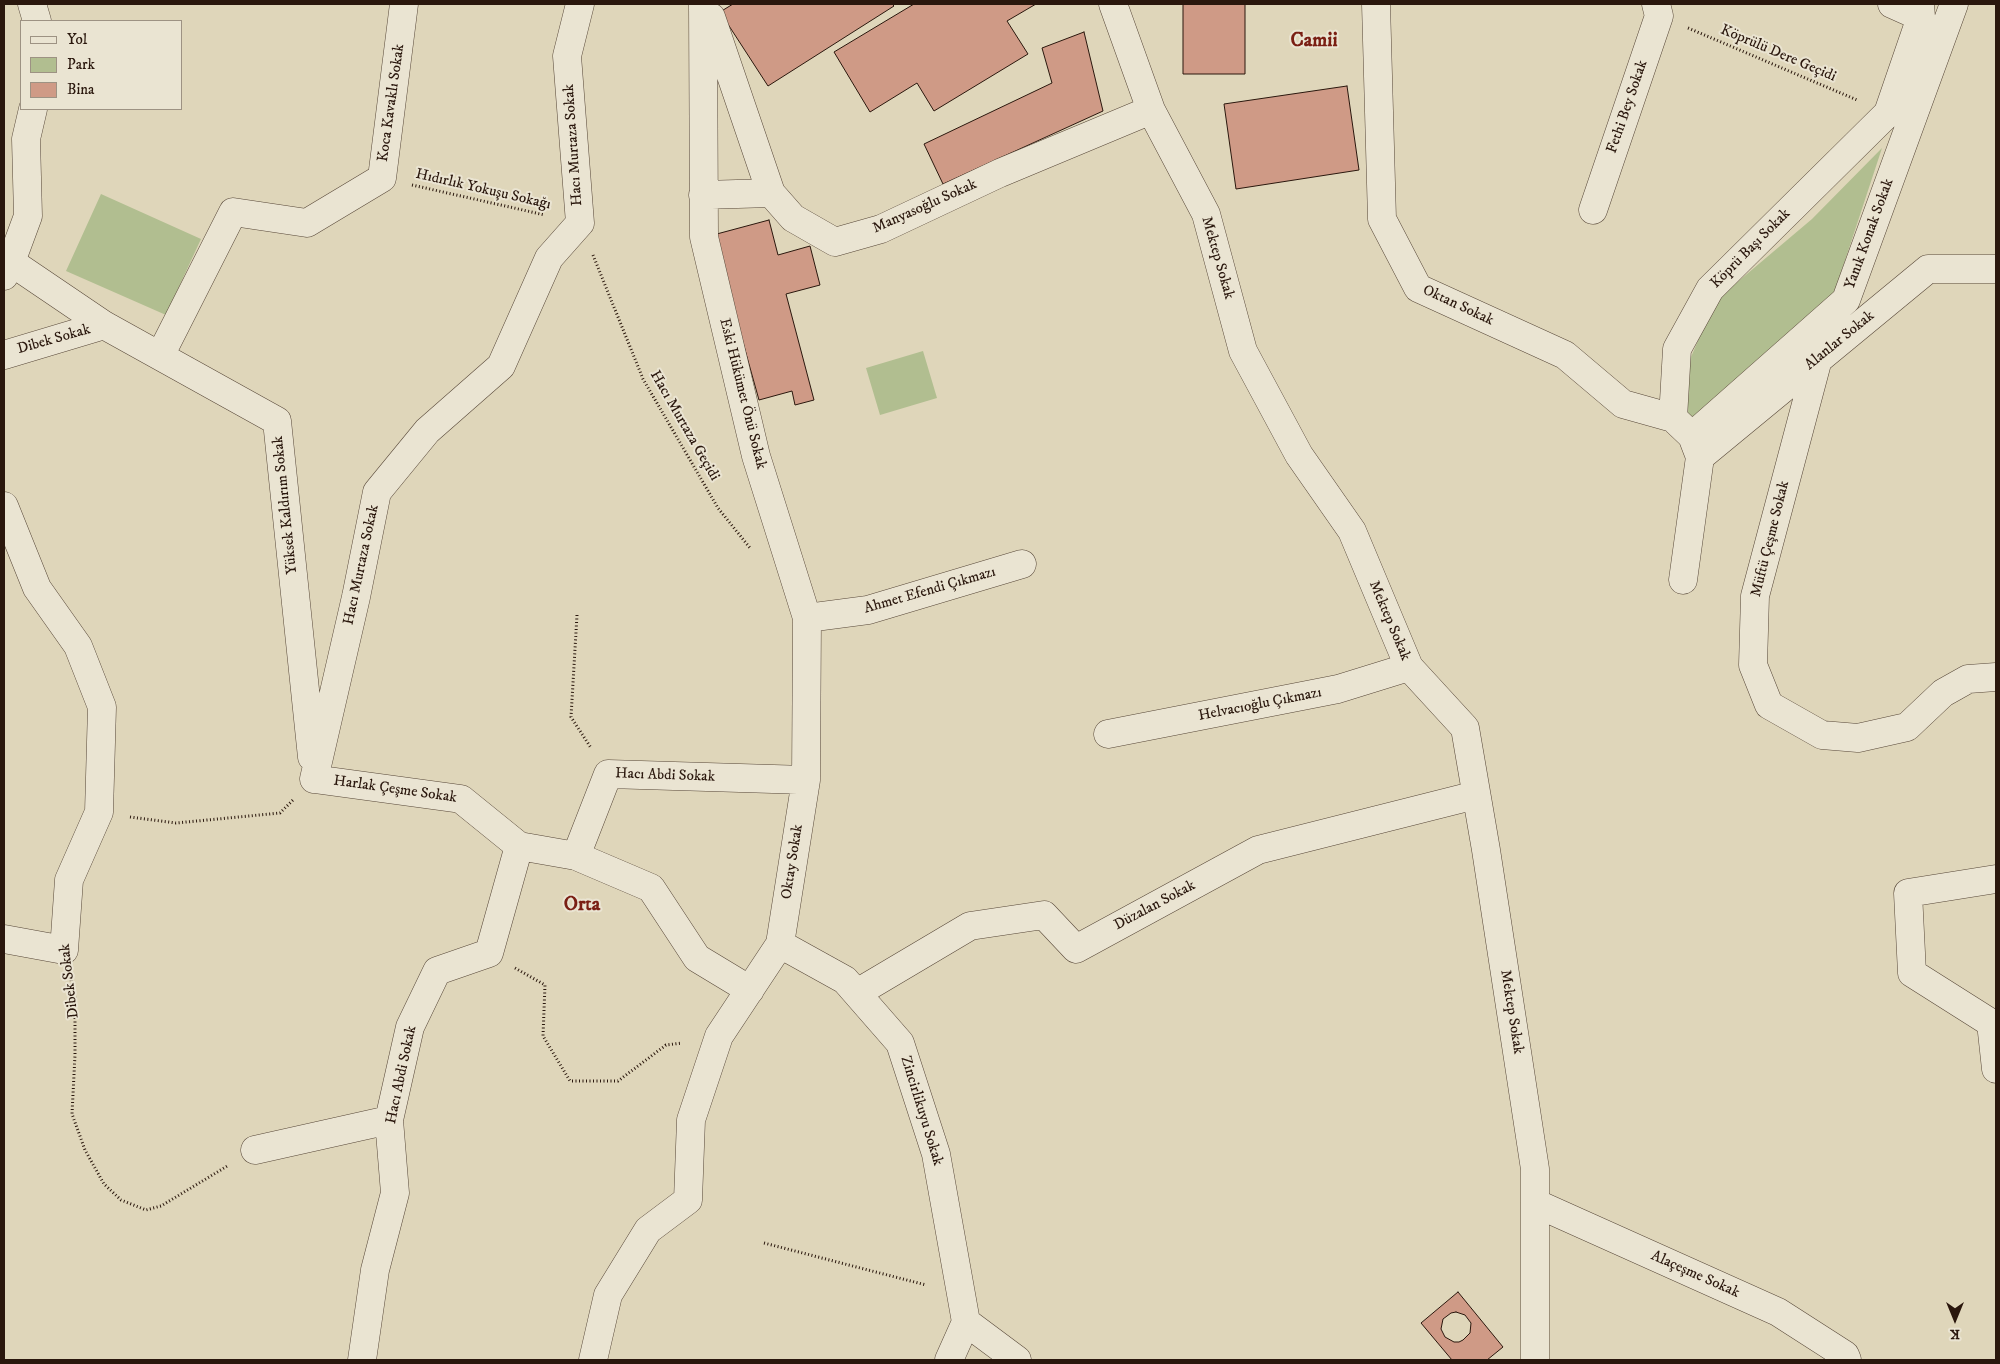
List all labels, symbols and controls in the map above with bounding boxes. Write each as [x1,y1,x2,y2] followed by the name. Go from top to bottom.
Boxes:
[20,20,182,110] legend
[1718,22,1838,86] street label: Köprülü Dere Geçidi
[67,30,87,49] text: Yol
[1290,30,1338,54] district label: Camii
[375,43,409,163] street label: Koca Kavaklı Sokak
[67,55,95,74] text: Park
[1604,58,1652,156] street label: Fethi Bey Sokak
[67,80,95,99] text: Bina
[561,83,587,207] street label: Hacı Murtaza Sokak
[414,166,552,214] street label: Hıdırlık Yokuşu Sokağı
[870,176,980,238] street label: Manyasoğlu Sokak
[1842,176,1898,292] street label: Yanık Konak Sokak
[1707,205,1795,293] street label: Köprü Başı Sokak
[1197,215,1237,301] street label: Mektep Sokak
[1420,282,1496,330] street label: Oktan Sokak
[1802,307,1878,375] street label: Alanlar Sokak
[715,317,769,471] street label: Eski Hükümet Önü Sokak
[15,321,93,359] street label: Dibek Sokak
[645,368,723,484] street label: Hacı Murtaza Geçidi
[270,435,302,575] street label: Yüksek Kaldırım Sokak
[1748,479,1794,599] street label: Müftü Çeşme Sokak
[340,503,384,627] street label: Hacı Murtaza Sokak
[862,564,998,618] street label: Ahmet Efendi Çıkmazı
[1364,578,1414,664] street label: Mektep Sokak
[1197,684,1323,726] street label: Helvacıoğlu Çıkmazı
[615,765,715,787] street label: Hacı Abdi Sokak
[332,772,458,808] street label: Harlak Çeşme Sokak
[778,823,808,901] street label: Oktay Sokak
[1111,877,1199,935] street label: Düzalan Sokak
[564,894,600,918] district label: Orta
[56,943,84,1019] street label: Dibek Sokak
[1495,969,1527,1055] street label: Mektep Sokak
[383,1024,421,1126] street label: Hacı Abdi Sokak
[896,1054,946,1168] street label: Zincirlikuyu Sokak
[1648,1247,1742,1303] street label: Alaçeşme Sokak
[1930,1294,1980,1344] north arrow
[1950,1325,1960,1343] text: K

